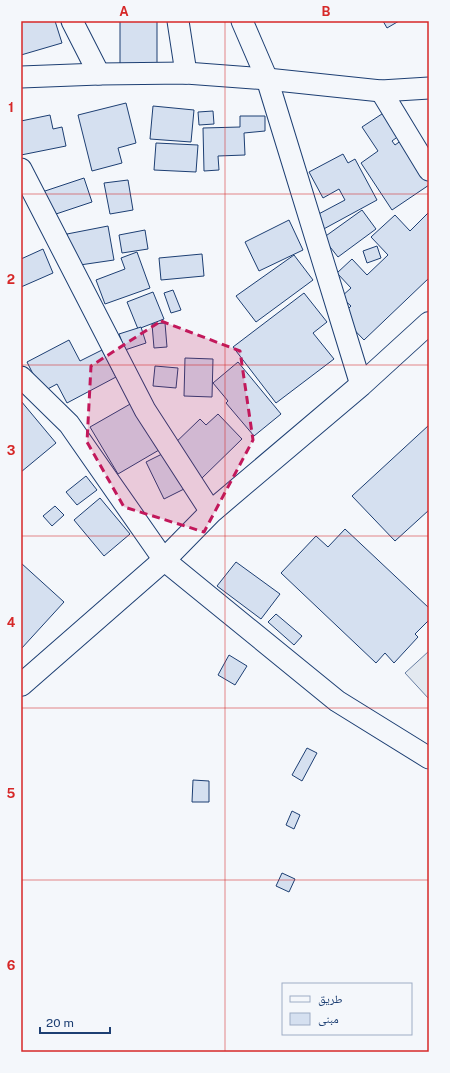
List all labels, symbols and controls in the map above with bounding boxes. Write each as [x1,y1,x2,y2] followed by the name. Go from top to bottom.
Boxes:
[119,4,129,19] text: A
[322,4,331,19] text: B
[8,100,14,115] text: 1
[7,272,15,287] text: 2
[7,443,16,458] text: 3
[7,615,16,630] text: 4
[7,786,16,801] text: 5
[7,958,16,973] text: 6
[282,983,412,1035] legend
[318,992,343,1006] text: طريق
[40,1009,110,1035] scale bar
[318,1012,339,1026] text: مبنى
[46,1016,74,1030] text: 20 m

